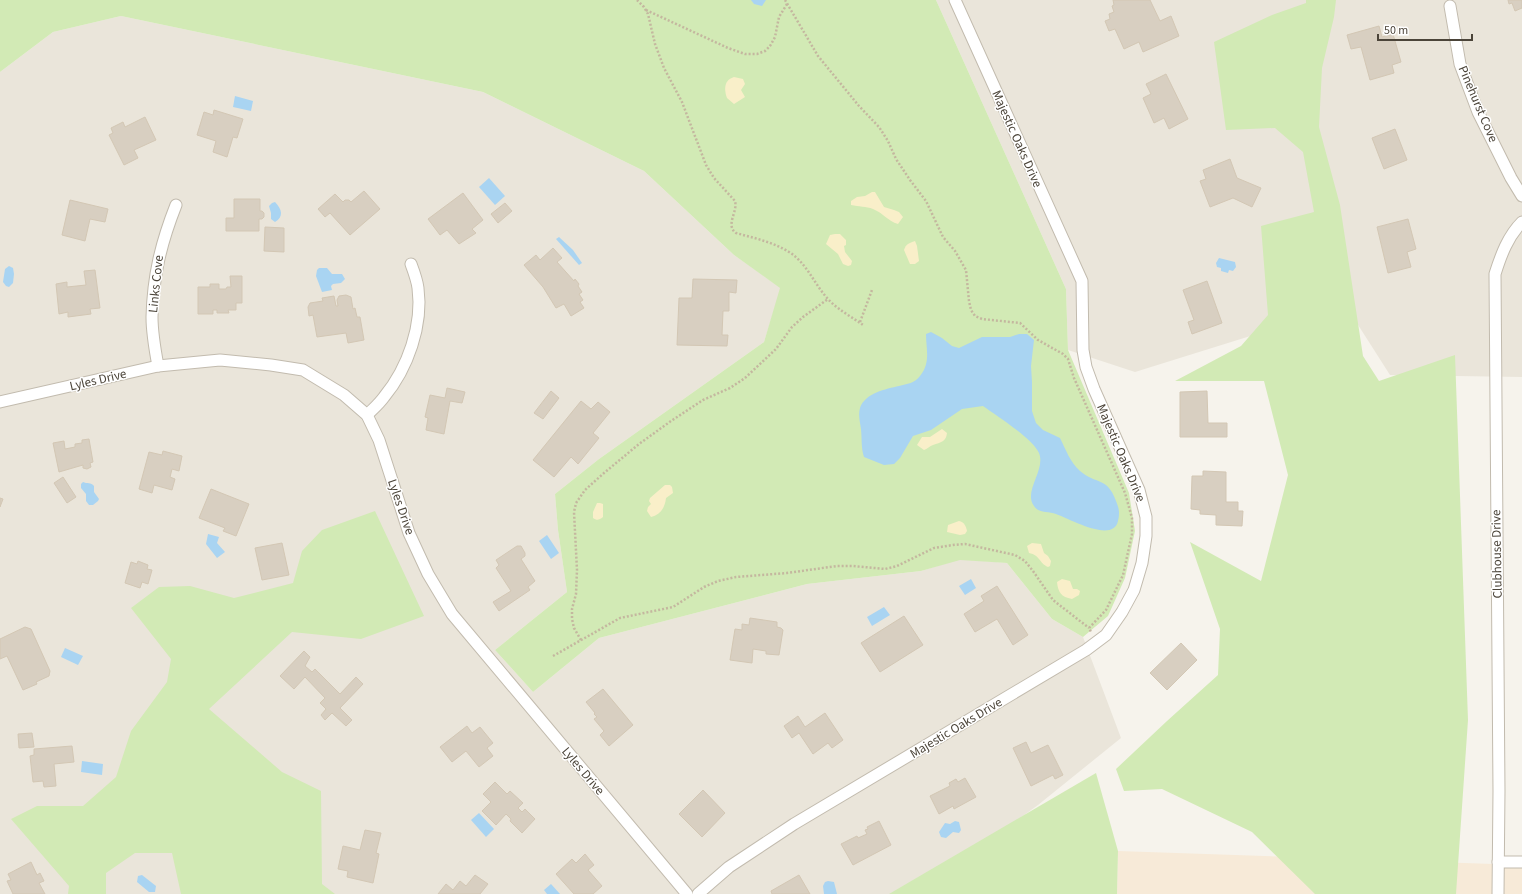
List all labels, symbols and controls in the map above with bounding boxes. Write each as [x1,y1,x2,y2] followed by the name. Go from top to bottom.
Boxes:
[1378,16,1472,42] scale bar
[1384,22,1408,39] text: 50 m
[1454,63,1502,145] street label: Pinehurst Cove
[987,87,1047,191] street label: Majestic Oaks Drive
[144,254,168,314] street label: Links Cove
[68,365,128,395] street label: Lyles Drive
[1092,401,1150,505] street label: Majestic Oaks Drive
[383,477,419,537] street label: Lyles Drive
[1487,509,1507,599] street label: Clubhouse Drive
[906,693,1006,763] street label: Majestic Oaks Drive
[557,743,609,799] street label: Lyles Drive

